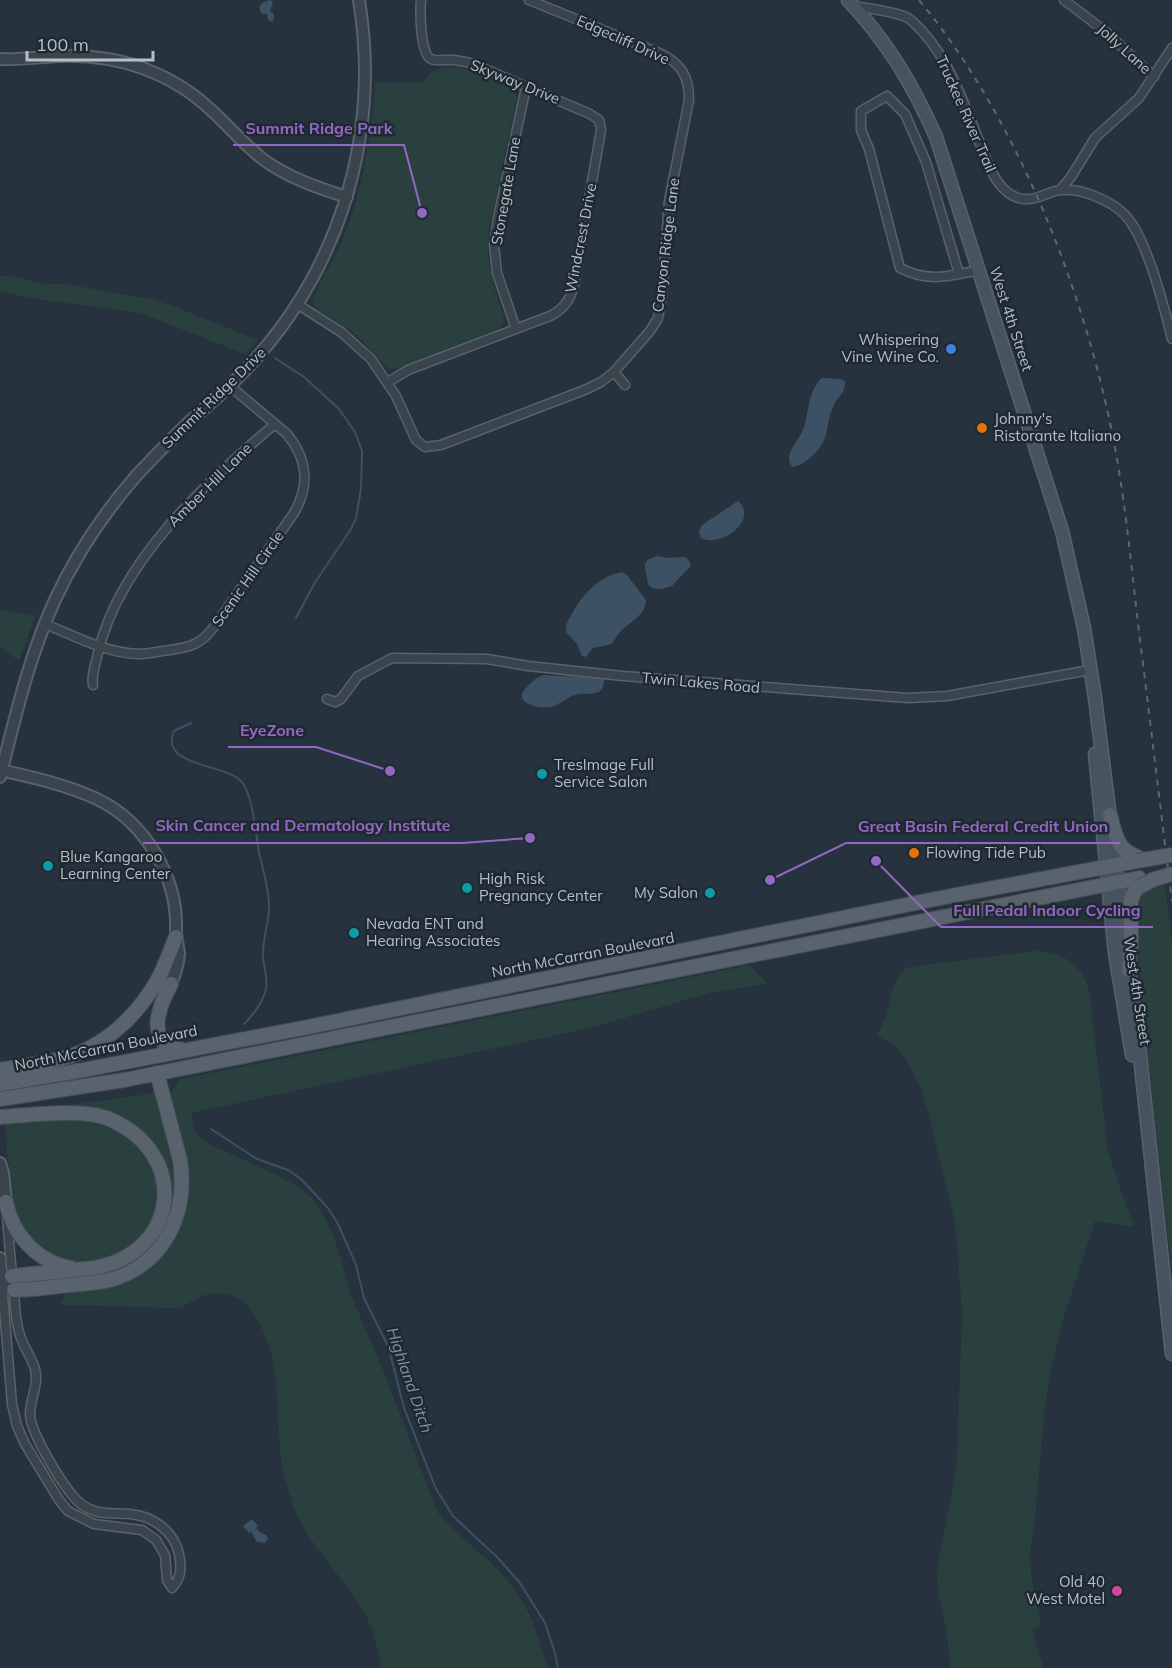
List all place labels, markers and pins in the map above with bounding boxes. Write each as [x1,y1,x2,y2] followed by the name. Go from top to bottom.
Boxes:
[233,111,404,145] callout: Summit Ridge Park
[842,330,939,366] place label: Whispering Vine Wine Co.
[944,342,958,356] marker: Whispering Vine Wine Co.
[994,409,1121,445] place label: Johnny's Ristorante Italiano
[975,421,989,435] marker: Johnny's Ristorante Italiano
[228,713,316,747] callout: EyeZone
[554,755,654,791] place label: TresImage Full Service Salon
[535,767,549,781] marker: TresImage Full Service Salon
[143,809,462,843] callout: Skin Cancer and Dermatology Institute
[846,809,1120,843] callout: Great Basin Federal Credit Union
[926,843,1046,862] place label: Flowing Tide Pub
[907,846,921,860] marker: Flowing Tide Pub
[60,847,171,883] place label: Blue Kangaroo Learning Center
[41,859,55,873] marker: Blue Kangaroo Learning Center
[479,869,603,905] place label: High Risk Pregnancy Center
[460,881,474,895] marker: High Risk Pregnancy Center
[634,883,698,902] place label: My Salon
[703,886,717,900] marker: My Salon
[941,893,1153,927] callout: Full Pedal Indoor Cycling
[366,914,501,950] place label: Nevada ENT and Hearing Associates
[347,926,361,940] marker: Nevada ENT and Hearing Associates
[1026,1572,1105,1608] place label: Old 40 West Motel
[1110,1584,1124,1598] marker: Old 40 West Motel

